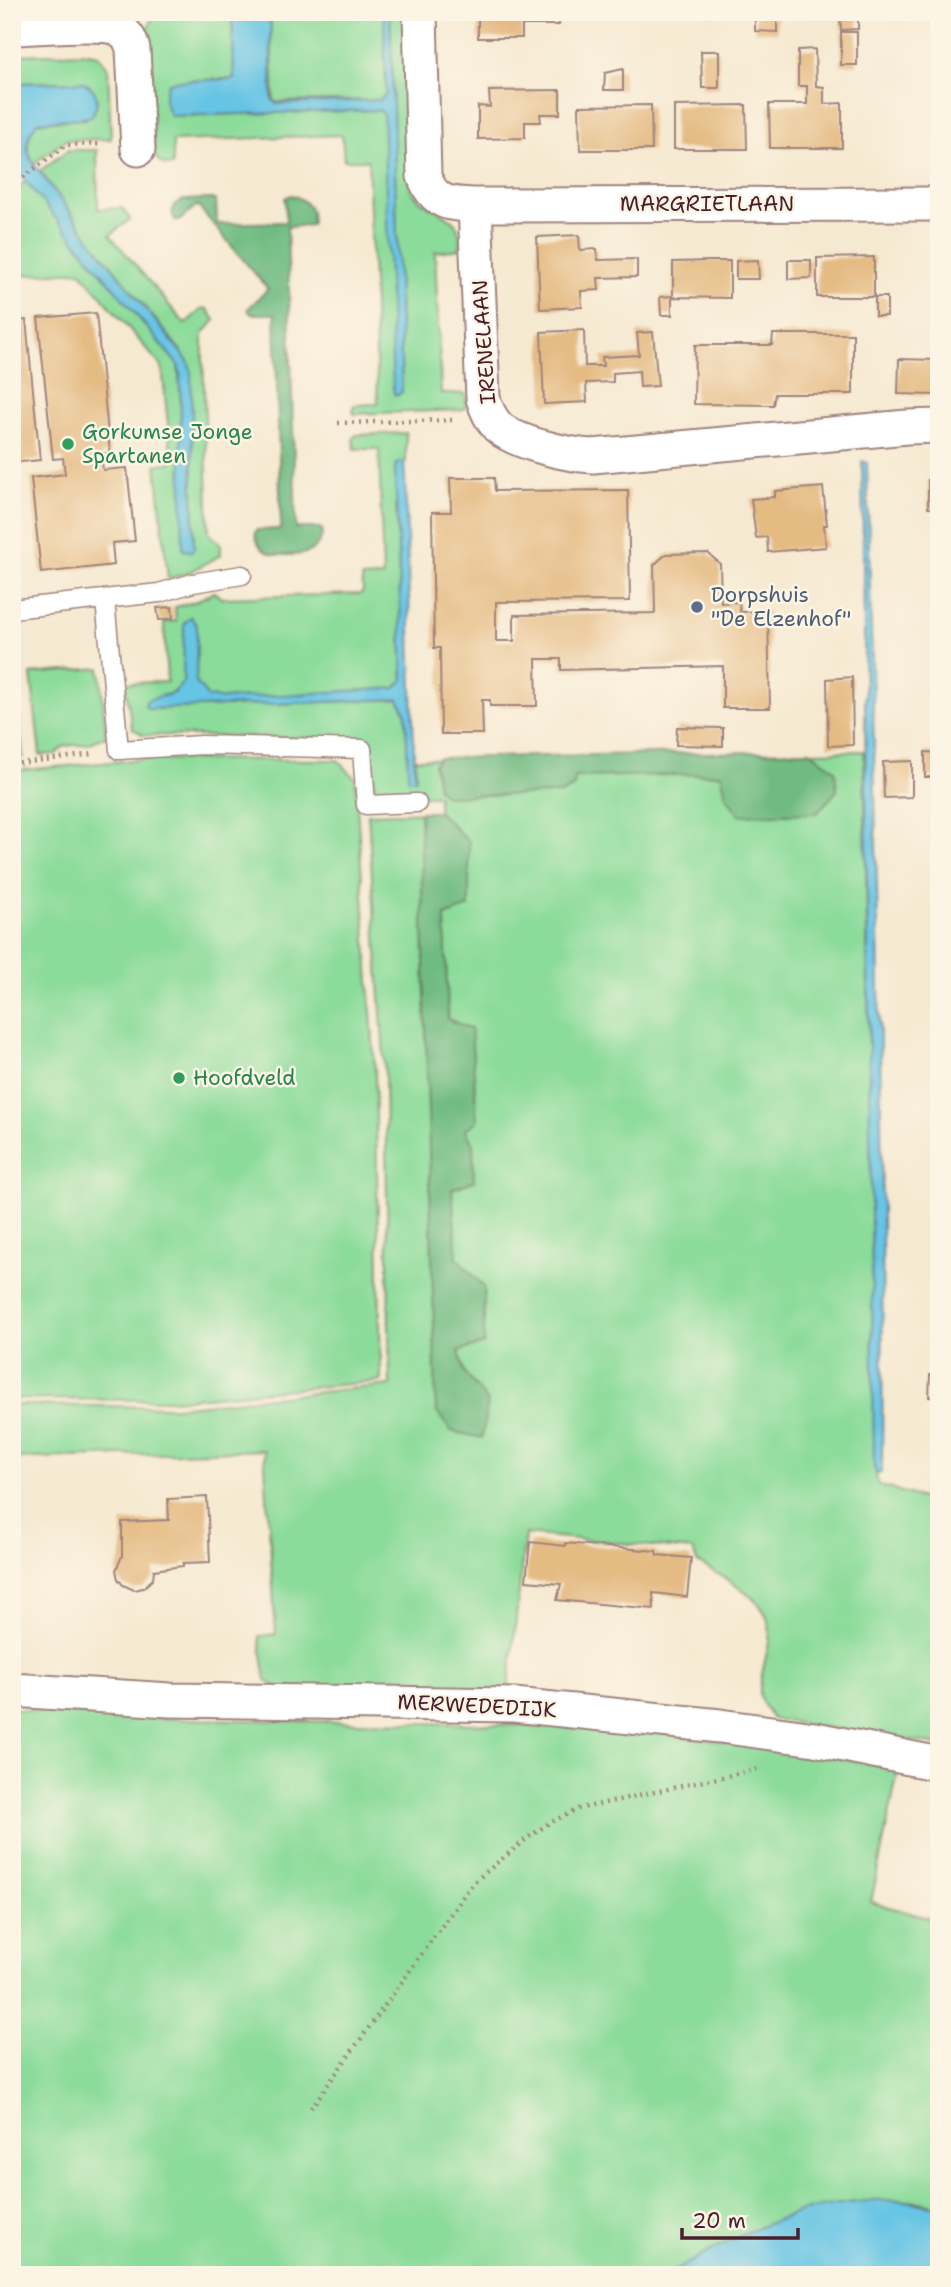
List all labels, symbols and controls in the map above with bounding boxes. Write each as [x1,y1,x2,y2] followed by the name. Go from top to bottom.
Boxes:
[620,190,794,218] street label: MARGRIETLAAN
[466,279,502,405] street label: IRENELAAN
[82,418,253,470] place label: Gorkumse Jonge Spartanen
[60,436,76,452] marker: Gorkumse Jonge Spartanen
[711,581,851,633] place label: Dorpshuis "De Elzenhof"
[689,599,705,615] marker: Dorpshuis "De Elzenhof"
[193,1064,296,1092] place label: Hoofdveld
[171,1070,187,1086] marker: Hoofdveld
[397,1688,558,1724] street label: MERWEDEDIJK
[682,2196,797,2240] scale bar
[692,2207,746,2235] text: 20 m

